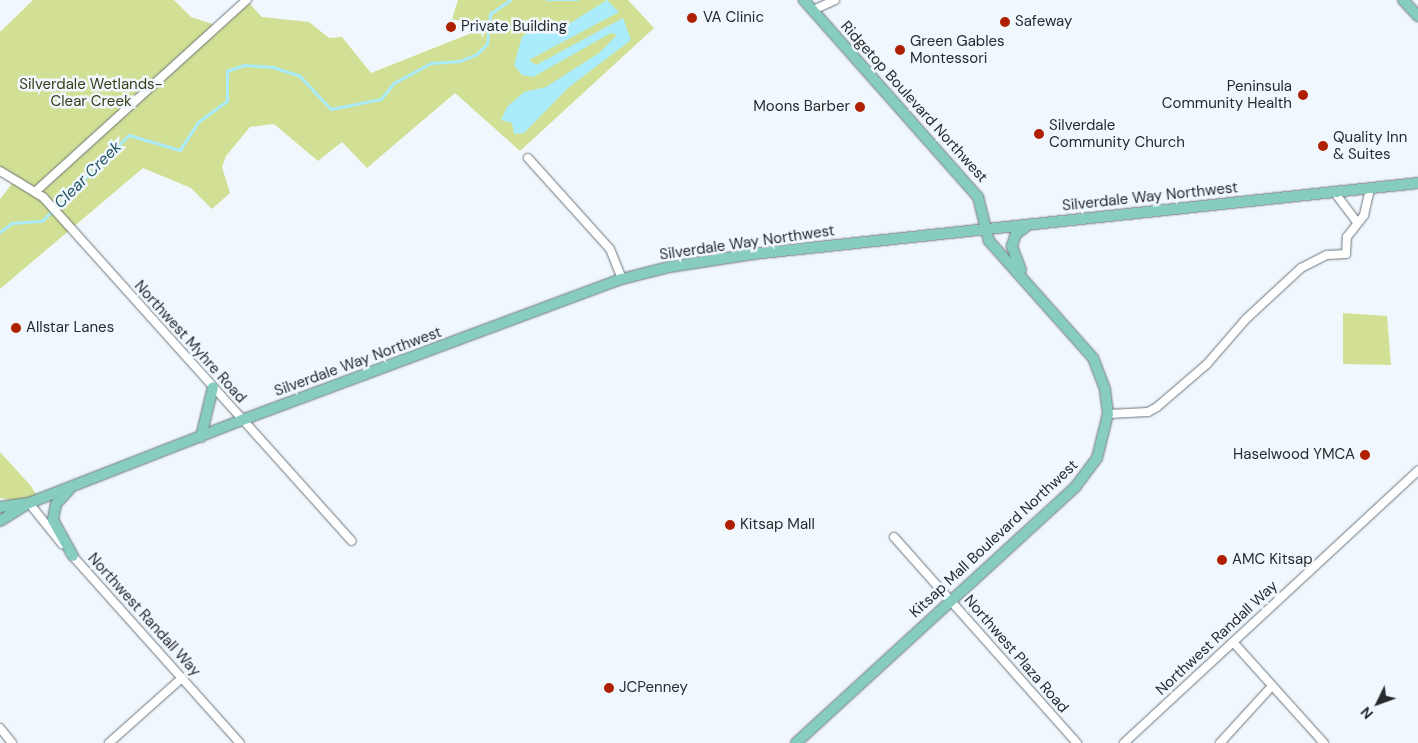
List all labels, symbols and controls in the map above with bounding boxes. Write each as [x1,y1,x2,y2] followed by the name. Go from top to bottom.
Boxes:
[703,9,764,27] place label: VA Clinic
[685,11,699,25] marker: VA Clinic
[1015,13,1072,31] place label: Safeway
[999,16,1011,28] marker: Safeway
[461,18,567,36] place label: Private Building
[837,18,991,186] street label: Ridgetop Boulevard Northwest
[445,21,457,33] marker: Private Building
[910,32,1005,67] place label: Green Gables Montessori
[894,44,906,56] marker: Green Gables Montessori
[19,75,163,110] park label: Silverdale Wetlands- Clear Creek
[1162,77,1292,112] place label: Peninsula Community Health
[1296,88,1310,102] marker: Peninsula Community Health
[753,98,850,116] place label: Moons Barber
[854,101,866,113] marker: Moons Barber
[1049,116,1185,151] place label: Silverdale Community Church
[1033,128,1045,140] marker: Silverdale Community Church
[1333,128,1407,163] place label: Quality Inn & Suites
[50,137,126,213] water label: Clear Creek
[1317,140,1329,152] marker: Quality Inn & Suites
[1061,179,1239,215] street label: Silverdale Way Northwest
[658,222,836,264] street label: Silverdale Way Northwest
[130,277,250,407] street label: Northwest Myhre Road
[26,319,114,337] place label: Allstar Lanes
[10,322,22,334] marker: Allstar Lanes
[272,323,444,401] street label: Silverdale Way Northwest
[1233,446,1355,464] place label: Haselwood YMCA
[1359,449,1371,461] marker: Haselwood YMCA
[906,456,1082,622] street label: Kitsap Mall Boulevard Northwest
[740,516,815,534] place label: Kitsap Mall
[724,519,736,531] marker: Kitsap Mall
[84,550,204,680] street label: Northwest Randall Way
[1232,551,1313,569] place label: AMC Kitsap
[1216,554,1228,566] marker: AMC Kitsap
[1152,577,1282,699] street label: Northwest Randall Way
[960,591,1072,717] street label: Northwest Plaza Road
[1353,678,1403,728] north arrow
[619,679,688,697] place label: JCPenney
[603,682,615,694] marker: JCPenney
[1357,703,1377,723] text: N

